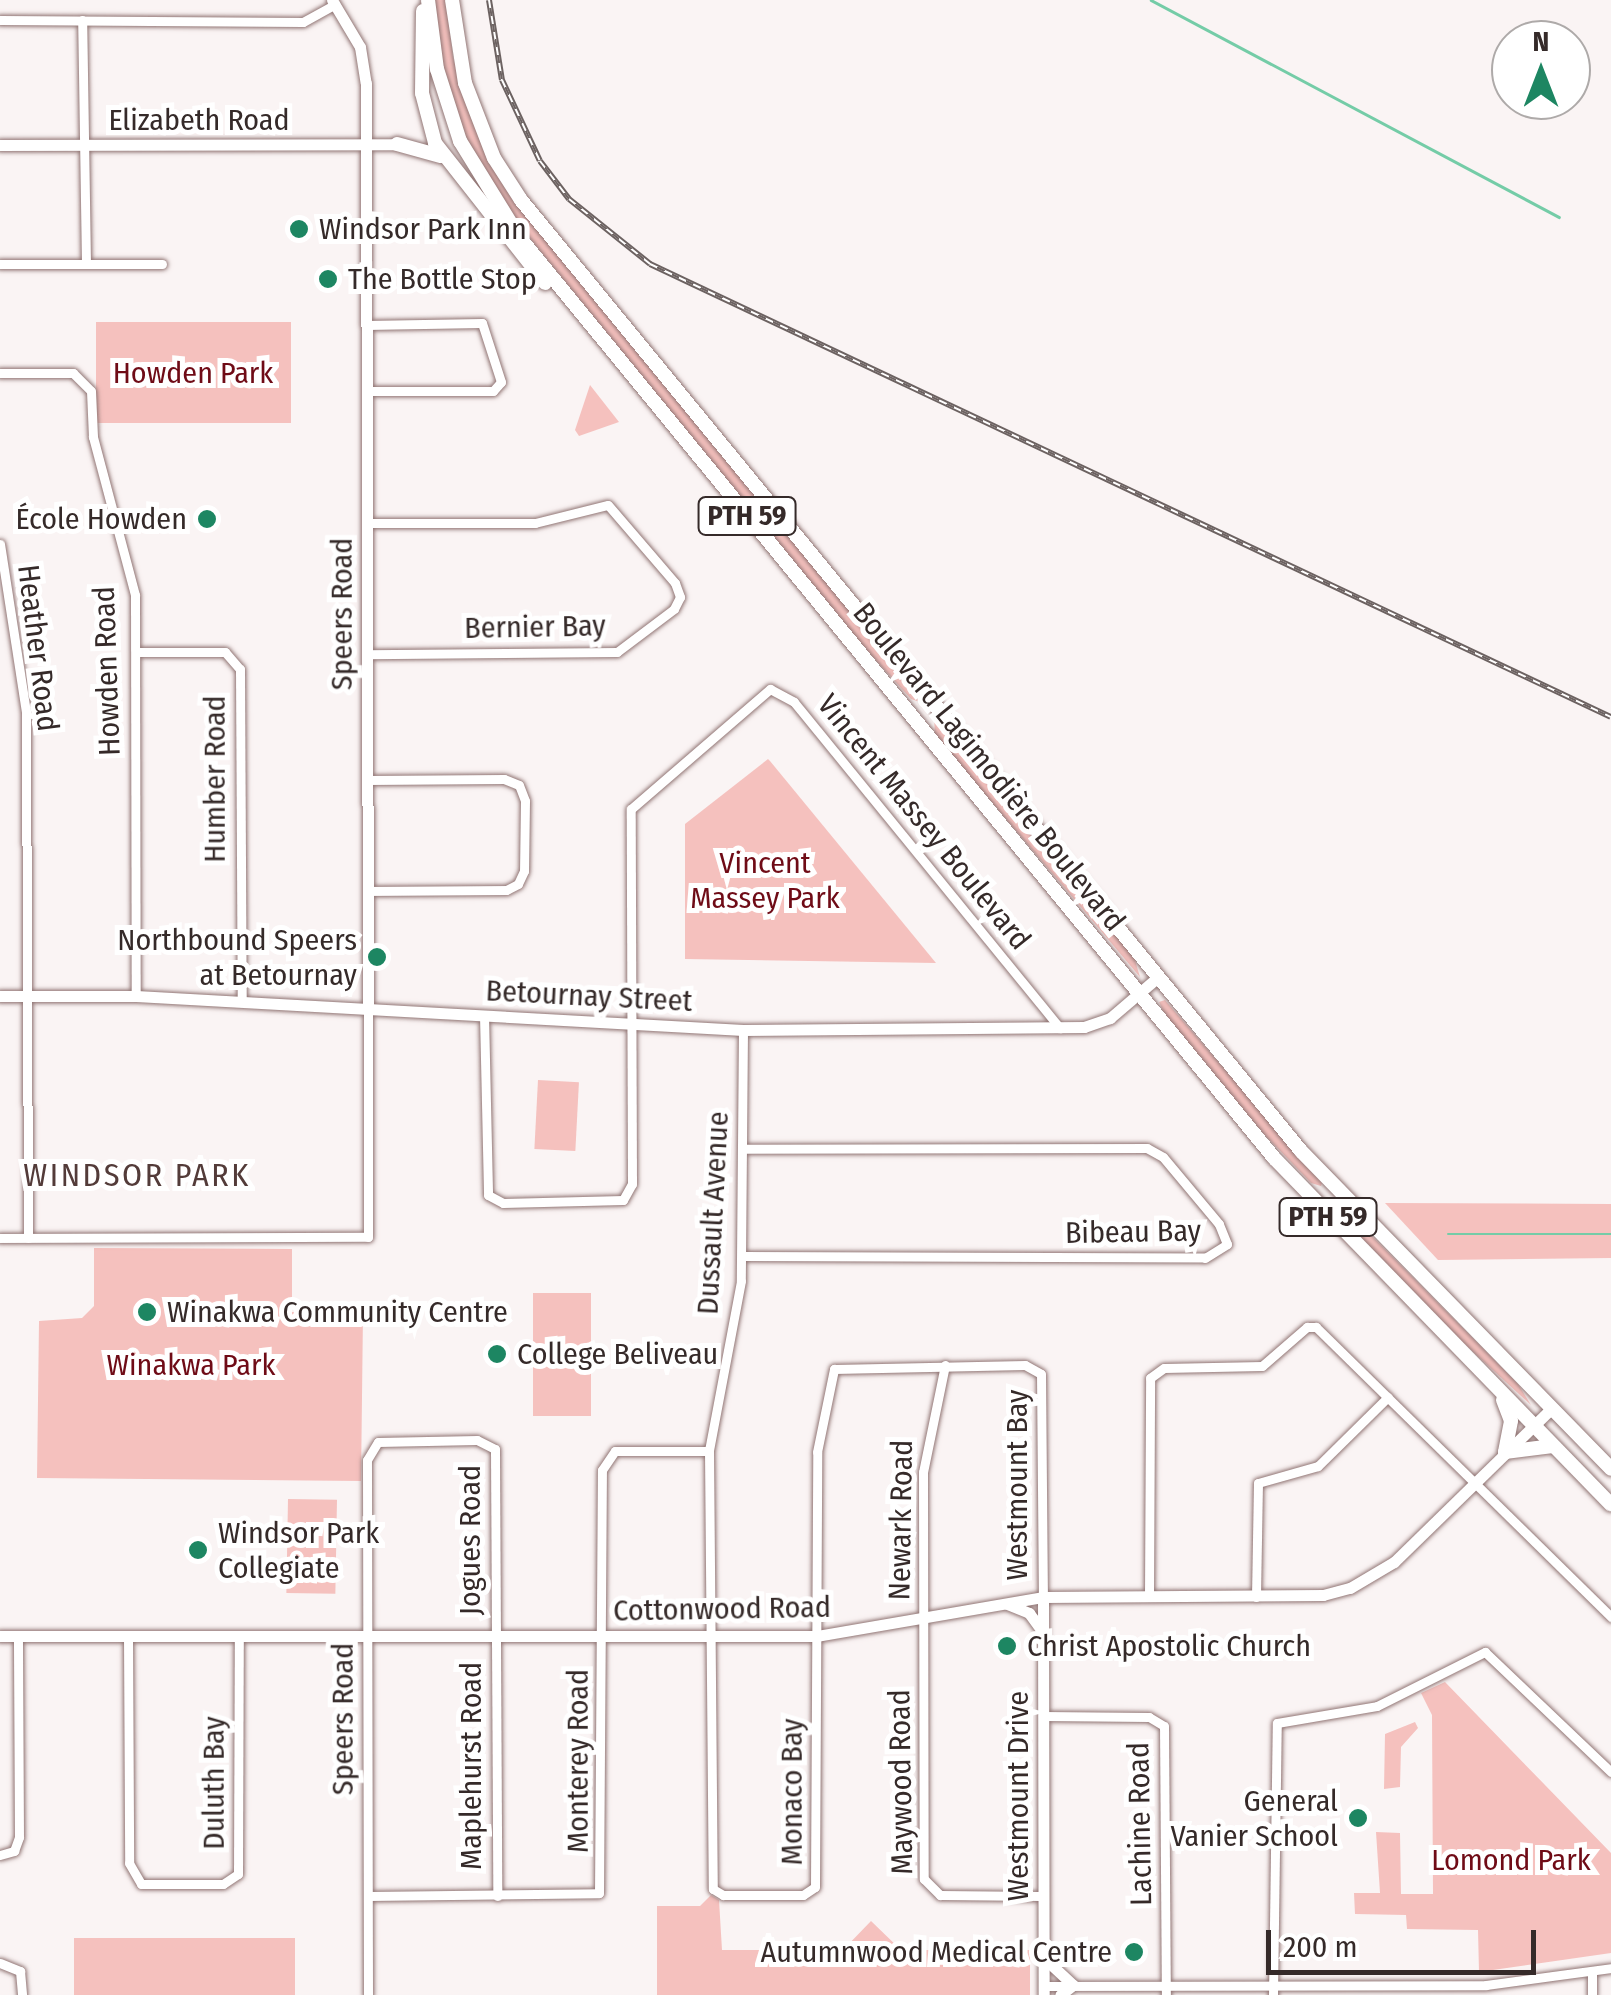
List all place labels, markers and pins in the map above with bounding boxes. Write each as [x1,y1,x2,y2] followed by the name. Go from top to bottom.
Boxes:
[319,211,527,247] place label: Windsor Park Inn
[288,218,310,240] marker: Windsor Park Inn
[348,261,537,297] place label: The Bottle Stop
[317,268,339,290] marker: The Bottle Stop
[16,501,187,537] place label: École Howden
[196,508,218,530] marker: École Howden
[117,922,357,992] place label: Northbound Speers at Betournay
[366,946,388,968] marker: Northbound Speers at Betournay
[167,1294,508,1330] place label: Winakwa Community Centre
[136,1301,158,1323] marker: Winakwa Community Centre
[517,1336,718,1372] place label: College Beliveau
[486,1343,508,1365] marker: College Beliveau
[218,1515,379,1586] place label: Windsor Park Collegiate
[187,1539,209,1561] marker: Windsor Park Collegiate
[1027,1628,1311,1664] place label: Christ Apostolic Church
[996,1635,1018,1657] marker: Christ Apostolic Church
[1171,1783,1338,1854] place label: General Vanier School
[1347,1807,1369,1829] marker: General Vanier School
[761,1934,1112,1970] place label: Autumnwood Medical Centre
[1121,1939,1147,1965] marker: Autumnwood Medical Centre

